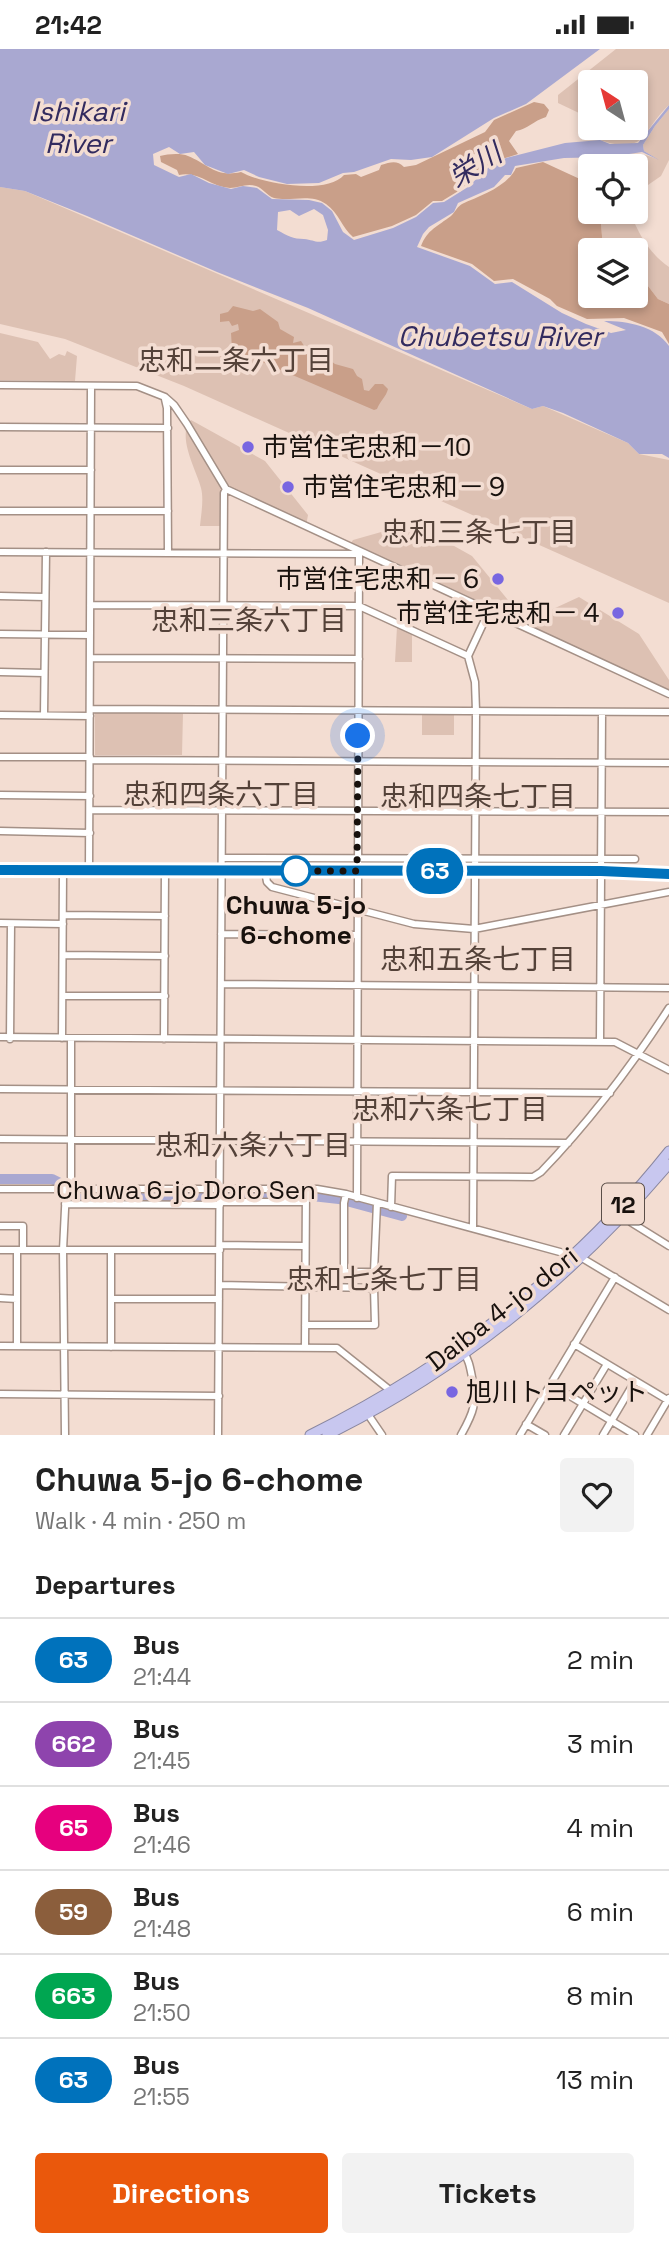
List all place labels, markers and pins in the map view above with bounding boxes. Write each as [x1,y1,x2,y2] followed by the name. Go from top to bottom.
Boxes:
[262,430,472,464] place label: 市営住宅忠和－10
[240,439,256,455] marker: 市営住宅忠和－10
[302,470,510,504] place label: 市営住宅忠和－９
[280,479,296,495] marker: 市営住宅忠和－９
[276,562,484,596] place label: 市営住宅忠和－６
[490,571,506,587] marker: 市営住宅忠和－６
[396,596,604,630] place label: 市営住宅忠和－４
[610,605,626,621] marker: 市営住宅忠和－４
[281,856,311,886] marker: Chuwa 5-jo 6-chome
[226,888,366,952] place label: Chuwa 5-jo 6-chome
[466,1375,648,1409] place label: 旭川トヨペット
[444,1384,460,1400] marker: 旭川トヨペット

